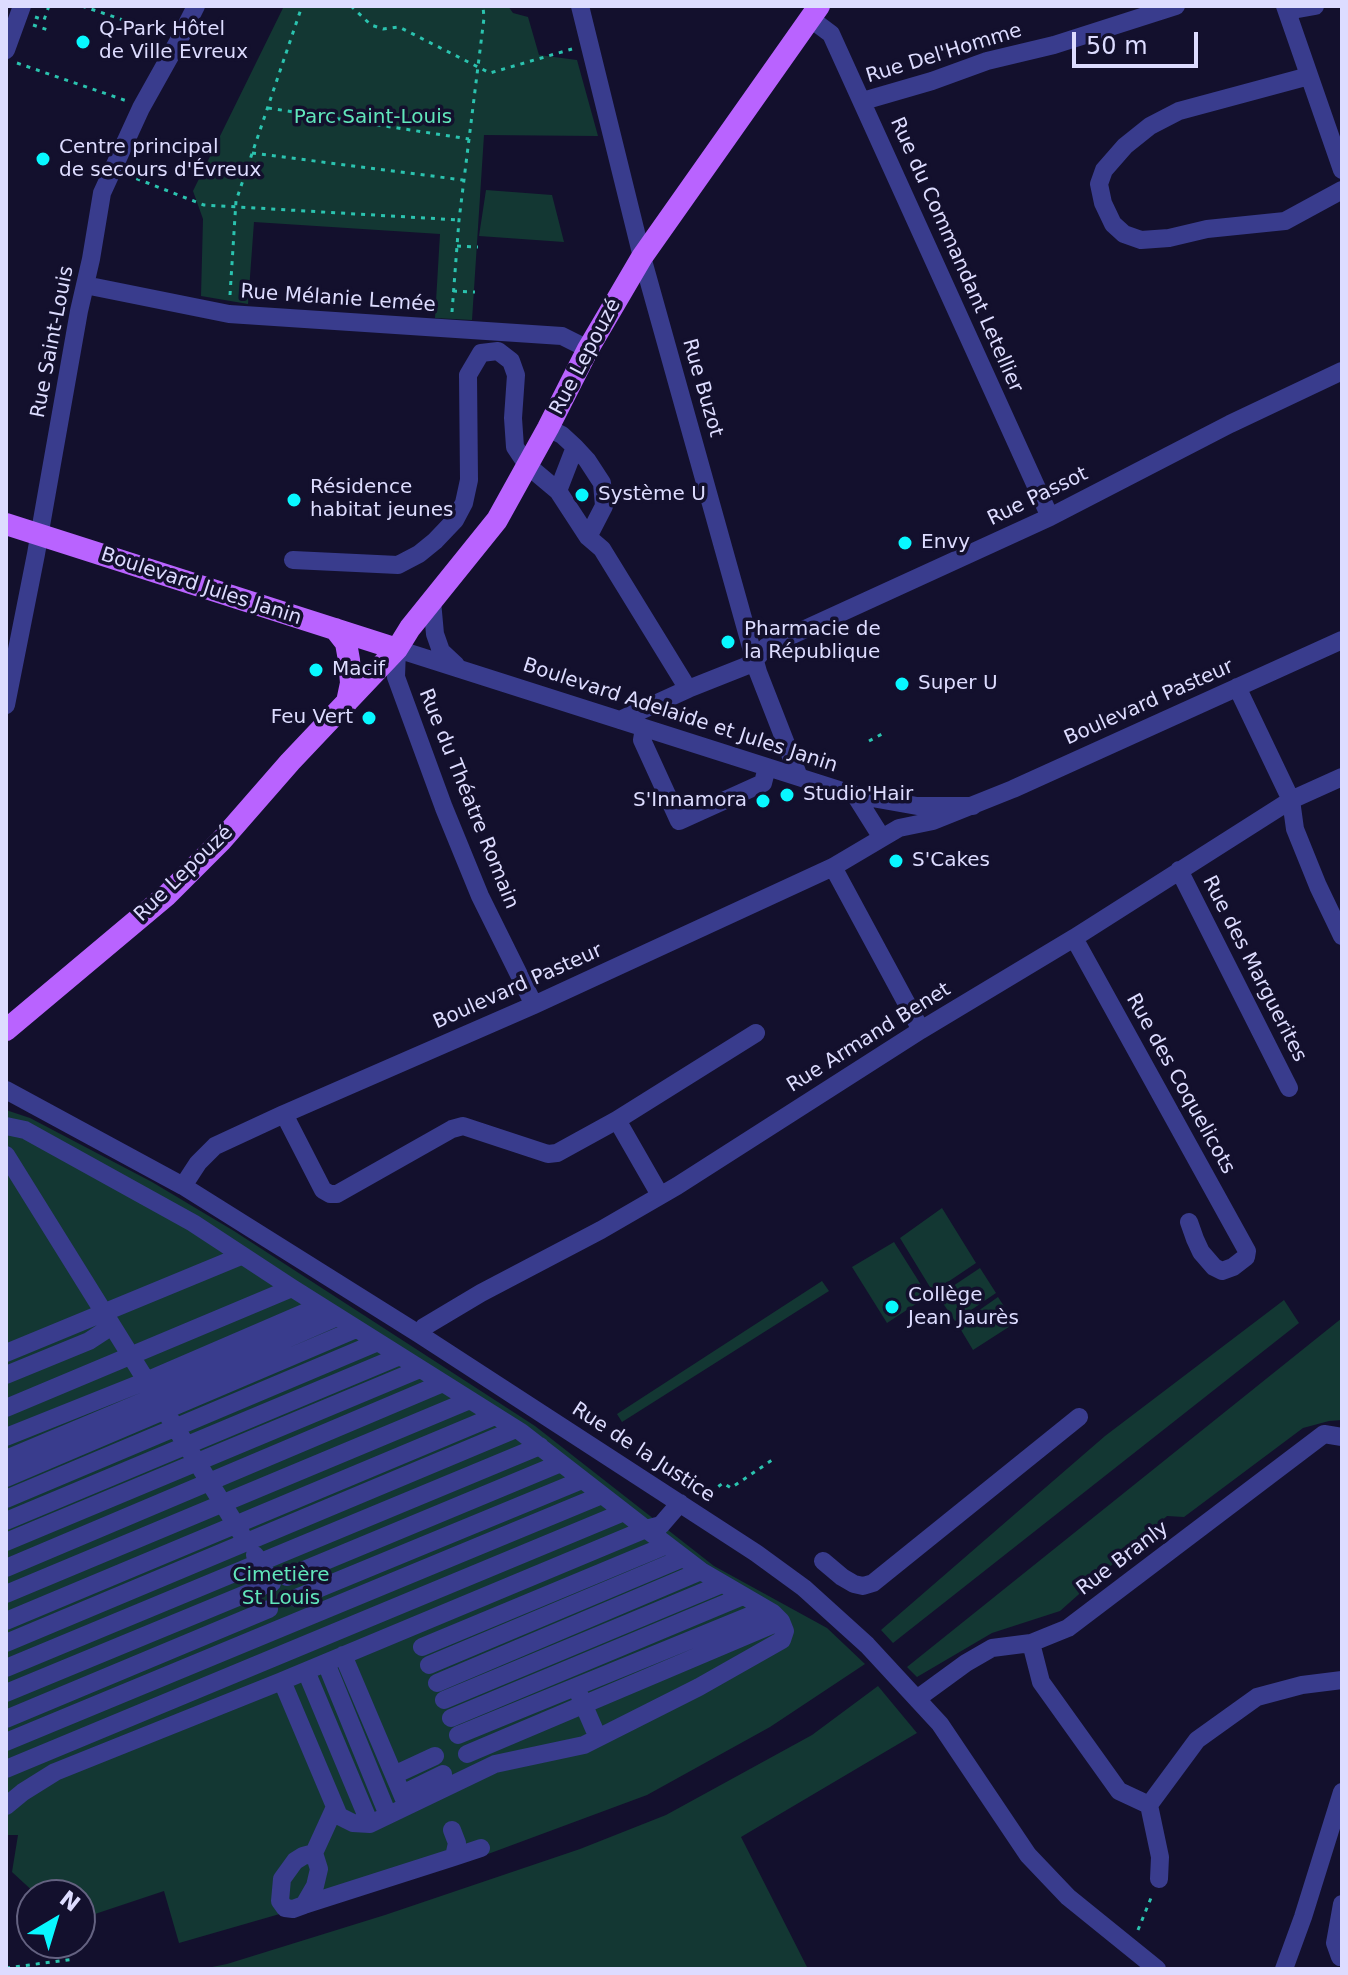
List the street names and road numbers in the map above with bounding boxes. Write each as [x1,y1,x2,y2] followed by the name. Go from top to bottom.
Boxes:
[863,19,1025,89] street label: Rue Del'Homme
[884,114,1028,396] street label: Rue du Commandant Letellier
[27,264,79,420] street label: Rue Saint-Louis
[240,280,436,318] street label: Rue Mélanie Lemée
[545,295,627,419] street label: Rue Lepouzé
[677,336,727,440] street label: Rue Buzot
[984,462,1092,532] street label: Rue Passot
[98,543,304,631] street label: Boulevard Jules Janin
[520,654,840,778] street label: Boulevard Adelaide et Jules Janin
[1061,655,1237,751] street label: Boulevard Pasteur
[413,686,523,912] street label: Rue du Théatre Romain
[130,821,238,927] street label: Rue Lepouzé
[1197,872,1311,1066] street label: Rue des Marguerites
[430,939,606,1035] street label: Boulevard Pasteur
[783,978,955,1098] street label: Rue Armand Benet
[1120,990,1240,1178] street label: Rue des Coquelicots
[567,1398,719,1508] street label: Rue de la Justice
[1072,1517,1174,1601] street label: Rue Branly

